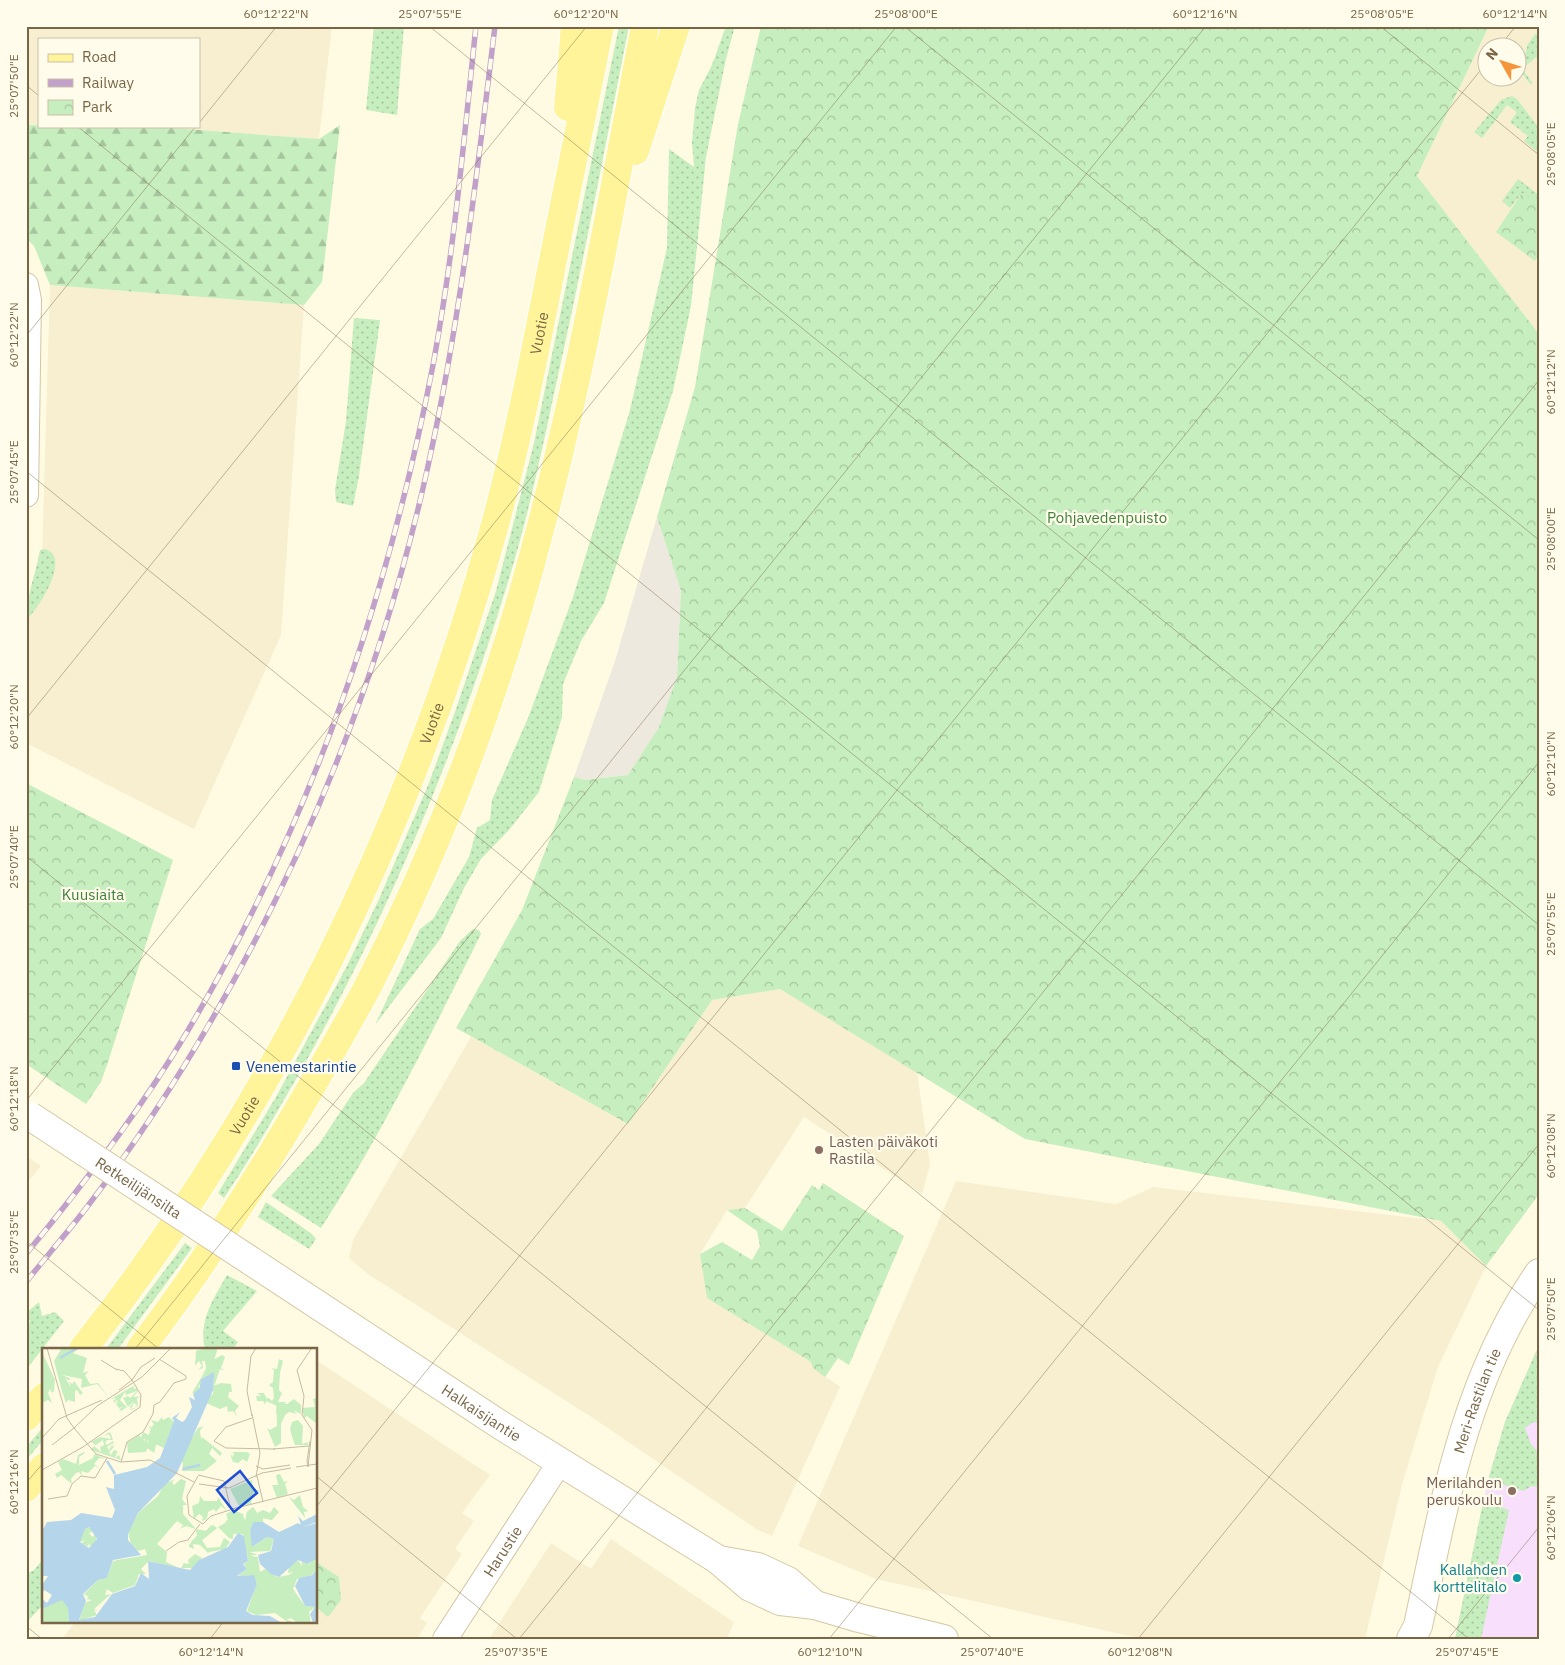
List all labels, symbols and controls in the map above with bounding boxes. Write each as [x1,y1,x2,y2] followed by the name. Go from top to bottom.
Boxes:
[243,6,309,21] text: 60°12'22"N
[398,6,462,21] text: 25°07'55"E
[553,6,619,21] text: 60°12'20"N
[874,6,938,21] text: 25°08'00"E
[1172,6,1238,21] text: 60°12'16"N
[1350,6,1414,21] text: 25°08'05"E
[1482,6,1548,21] text: 60°12'14"N
[38,38,200,128] legend
[1478,38,1528,88] north arrow
[1482,44,1502,63] text: N
[82,47,117,66] text: Road
[6,54,21,118] text: 25°07'50"E
[82,73,135,92] text: Railway
[82,97,112,116] text: Park
[1543,122,1558,186] text: 25°08'05"E
[6,302,21,368] text: 60°12'22"N
[525,310,552,356] street label: Vuotie
[1543,349,1558,415] text: 60°12'12"N
[6,440,21,504] text: 25°07'45"E
[1543,507,1558,571] text: 25°08'00"E
[1047,508,1167,527] park label: Pohjavedenpuisto
[6,684,21,750] text: 60°12'20"N
[415,700,448,747] street label: Vuotie
[1543,731,1558,797] text: 60°12'10"N
[6,825,21,889] text: 25°07'40"E
[62,885,124,904] park label: Kuusiaita
[1543,892,1558,956] text: 25°07'55"E
[246,1057,357,1076] place label: Venemestarintie
[230,1060,242,1072] marker: Venemestarintie
[6,1066,21,1132] text: 60°12'18"N
[225,1092,263,1139] street label: Vuotie
[1543,1113,1558,1179] text: 60°12'08"N
[829,1132,938,1168] place label: Lasten päiväkoti Rastila
[813,1144,825,1156] marker: Lasten päiväkoti Rastila
[92,1152,185,1222] street label: Retkeilijänsilta
[6,1210,21,1274] text: 25°07'35"E
[1543,1277,1558,1341] text: 25°07'50"E
[1449,1345,1505,1455] street label: Meri-Rastilan tie
[42,1348,318,1622] inset map
[438,1380,525,1445] street label: Halkaisijantie
[6,1449,21,1515] text: 60°12'16"N
[1426,1473,1502,1509] place label: Merilahden peruskoulu
[1506,1485,1518,1497] marker: Merilahden peruskoulu
[1543,1495,1558,1561] text: 60°12'06"N
[479,1522,526,1580] street label: Harustie
[1433,1560,1507,1596] place label: Kallahden korttelitalo
[1511,1572,1523,1584] marker: Kallahden korttelitalo
[178,1644,244,1659] text: 60°12'14"N
[484,1644,548,1659] text: 25°07'35"E
[797,1644,863,1659] text: 60°12'10"N
[960,1644,1024,1659] text: 25°07'40"E
[1107,1644,1173,1659] text: 60°12'08"N
[1435,1644,1499,1659] text: 25°07'45"E

